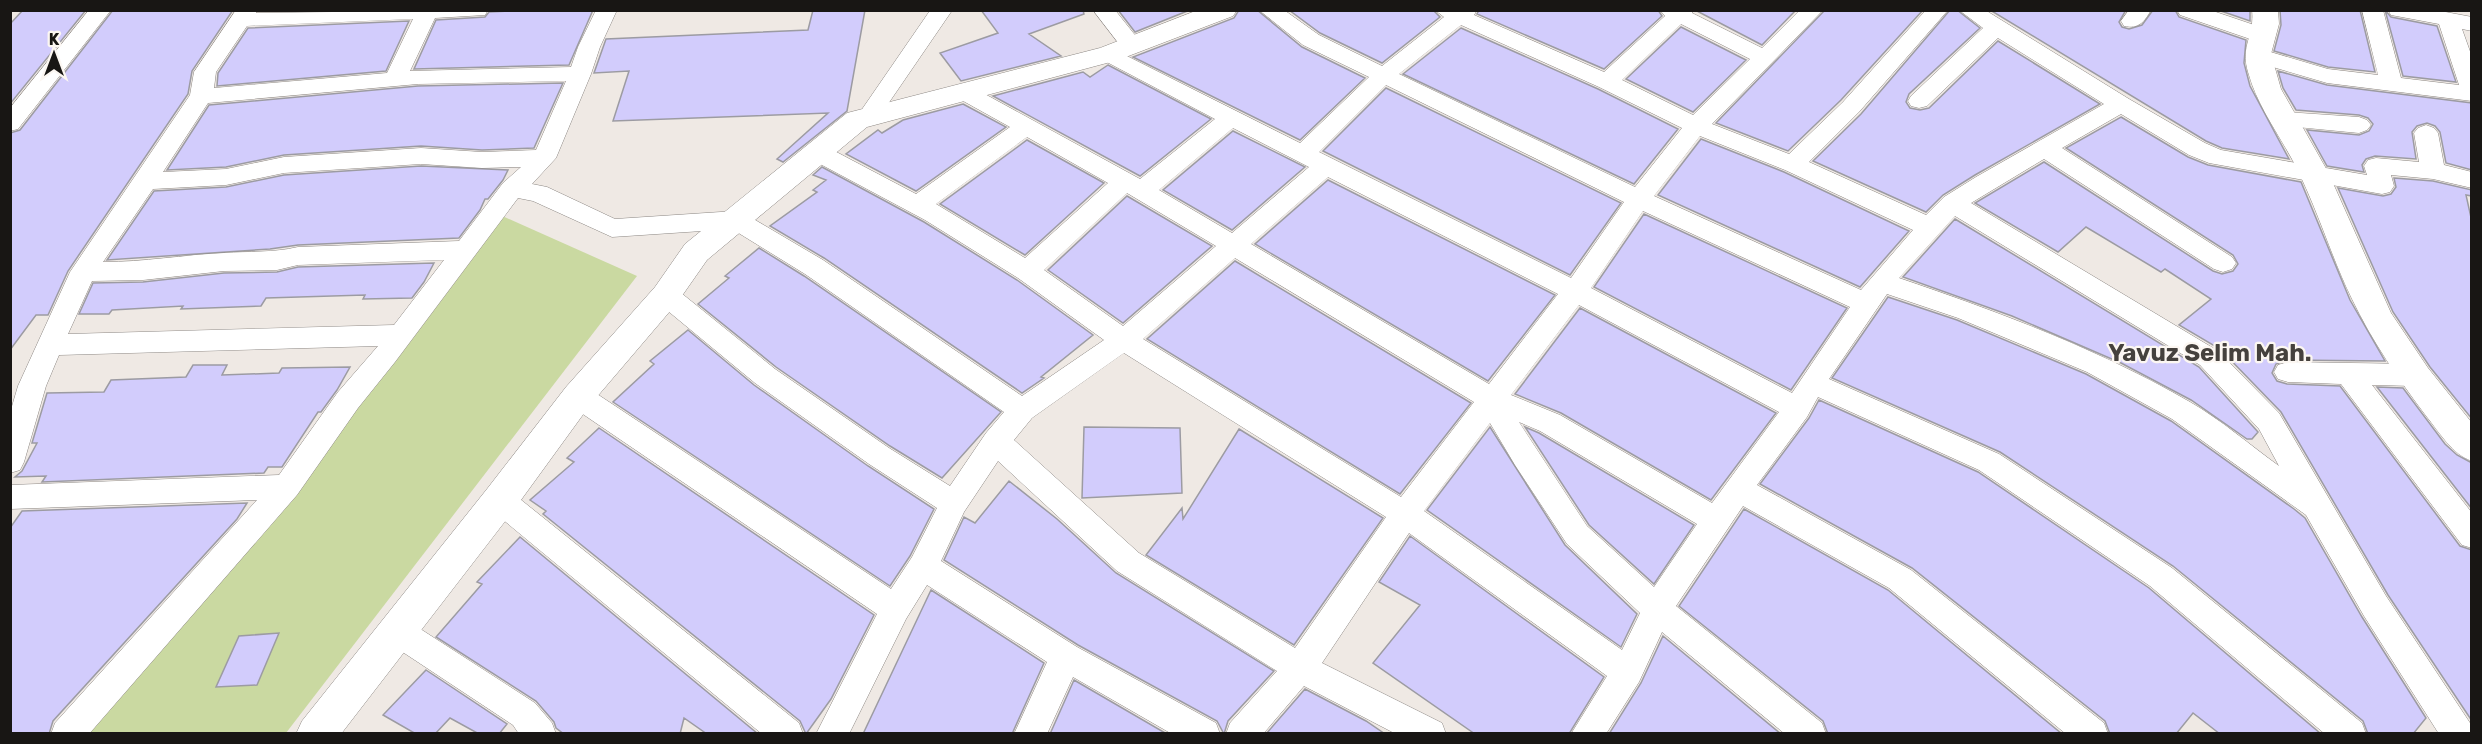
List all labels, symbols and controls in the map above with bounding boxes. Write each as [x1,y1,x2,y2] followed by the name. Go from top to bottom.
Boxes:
[24,24,84,84] north arrow
[49,30,60,49] text: K
[2108,339,2312,367] district label: Yavuz Selim Mah.

